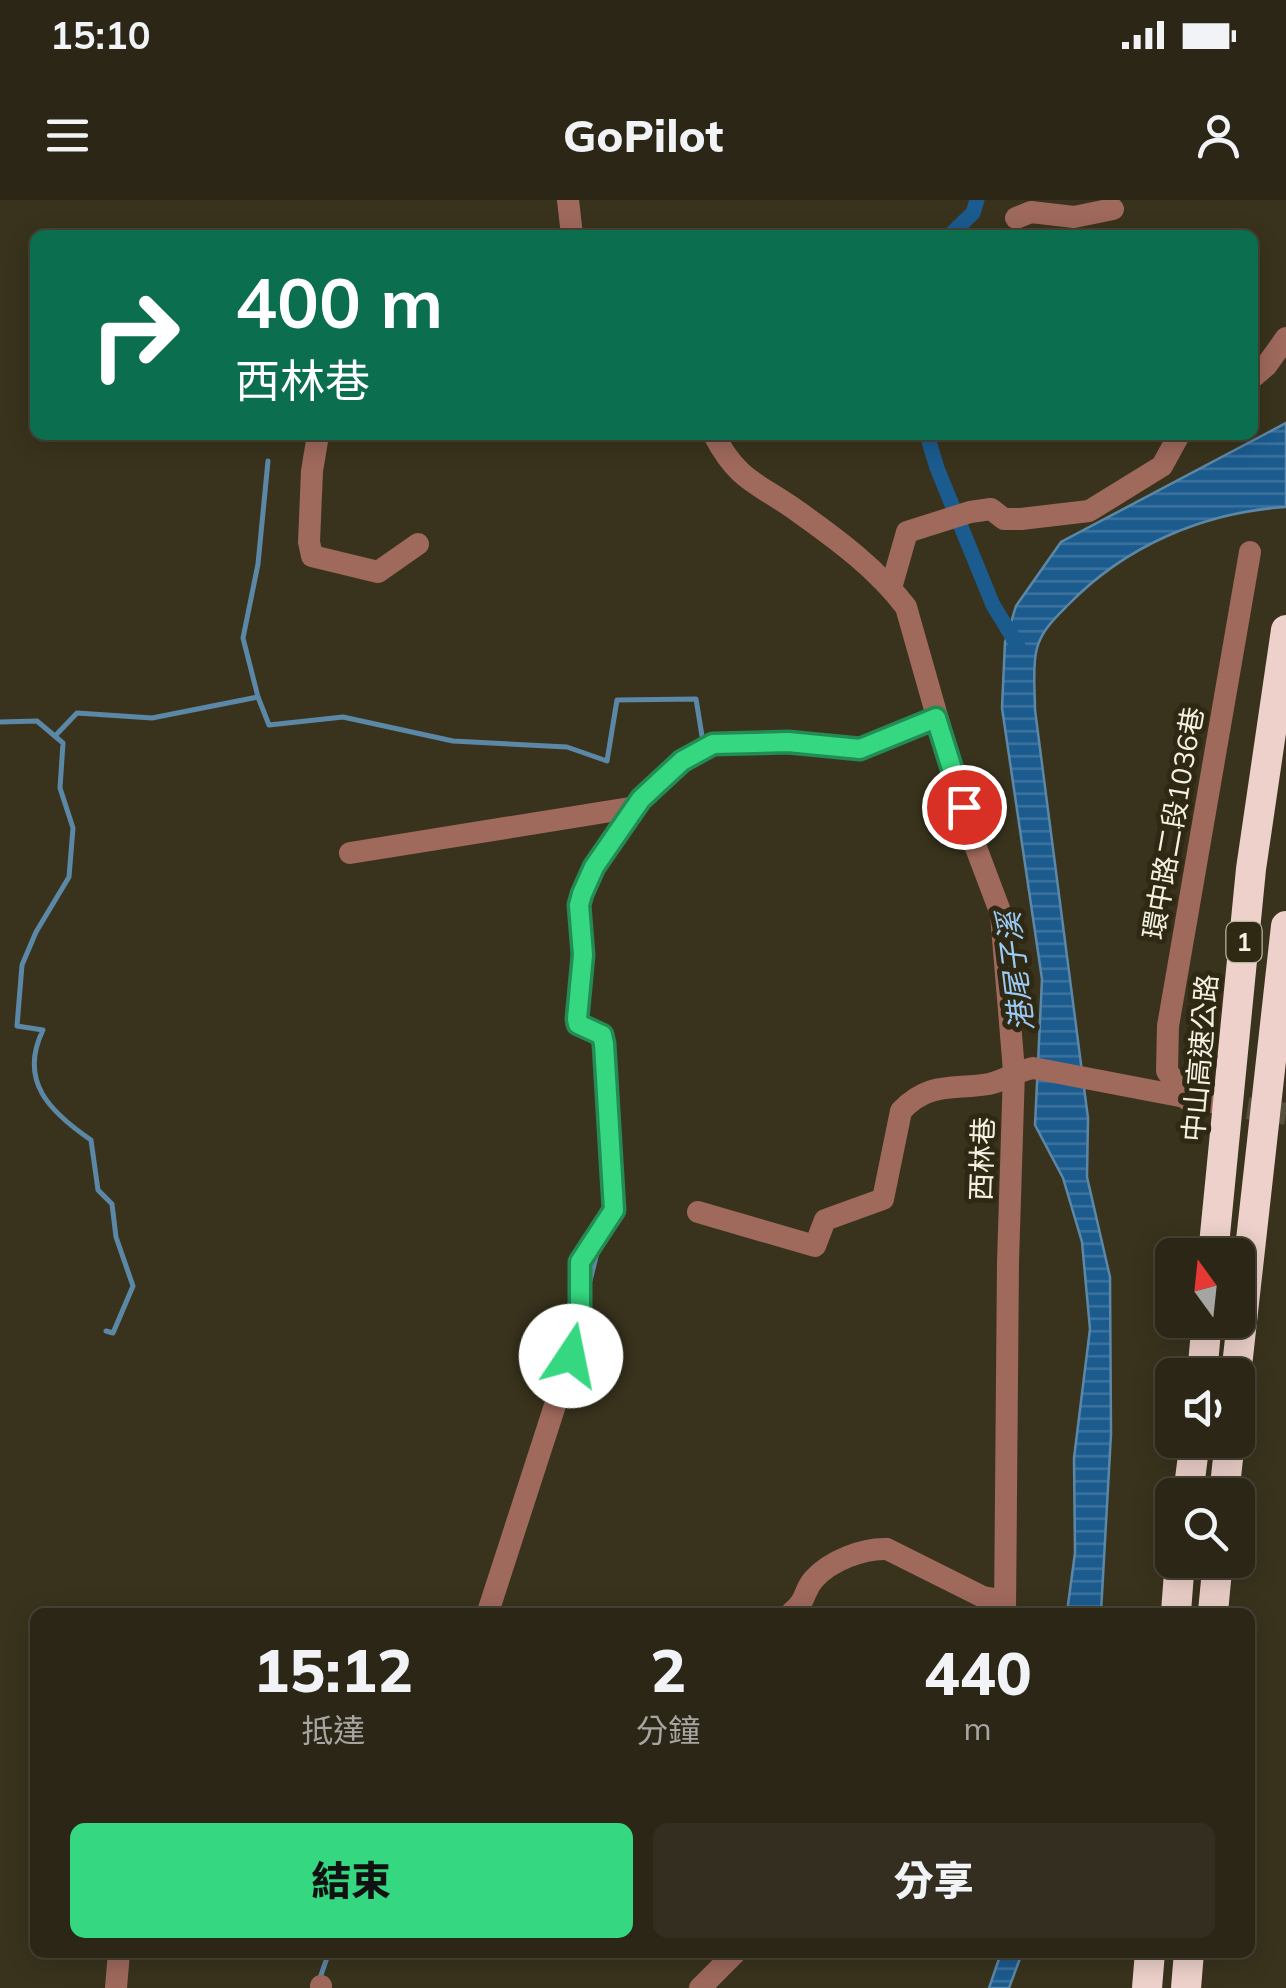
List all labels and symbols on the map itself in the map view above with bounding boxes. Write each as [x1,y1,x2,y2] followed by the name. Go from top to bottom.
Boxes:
[1135,704,1210,942] street label: 環中路二段1036巷
[922,765,1007,850] pin
[988,906,1041,1034] water label: 港尾子溪
[1226,922,1262,962] road number: 1
[1175,973,1224,1143] street label: 中山高速公路
[963,1116,1000,1202] street label: 西林巷
[1155,1238,1255,1338] north arrow
[519,1304,623,1408] position arrow

